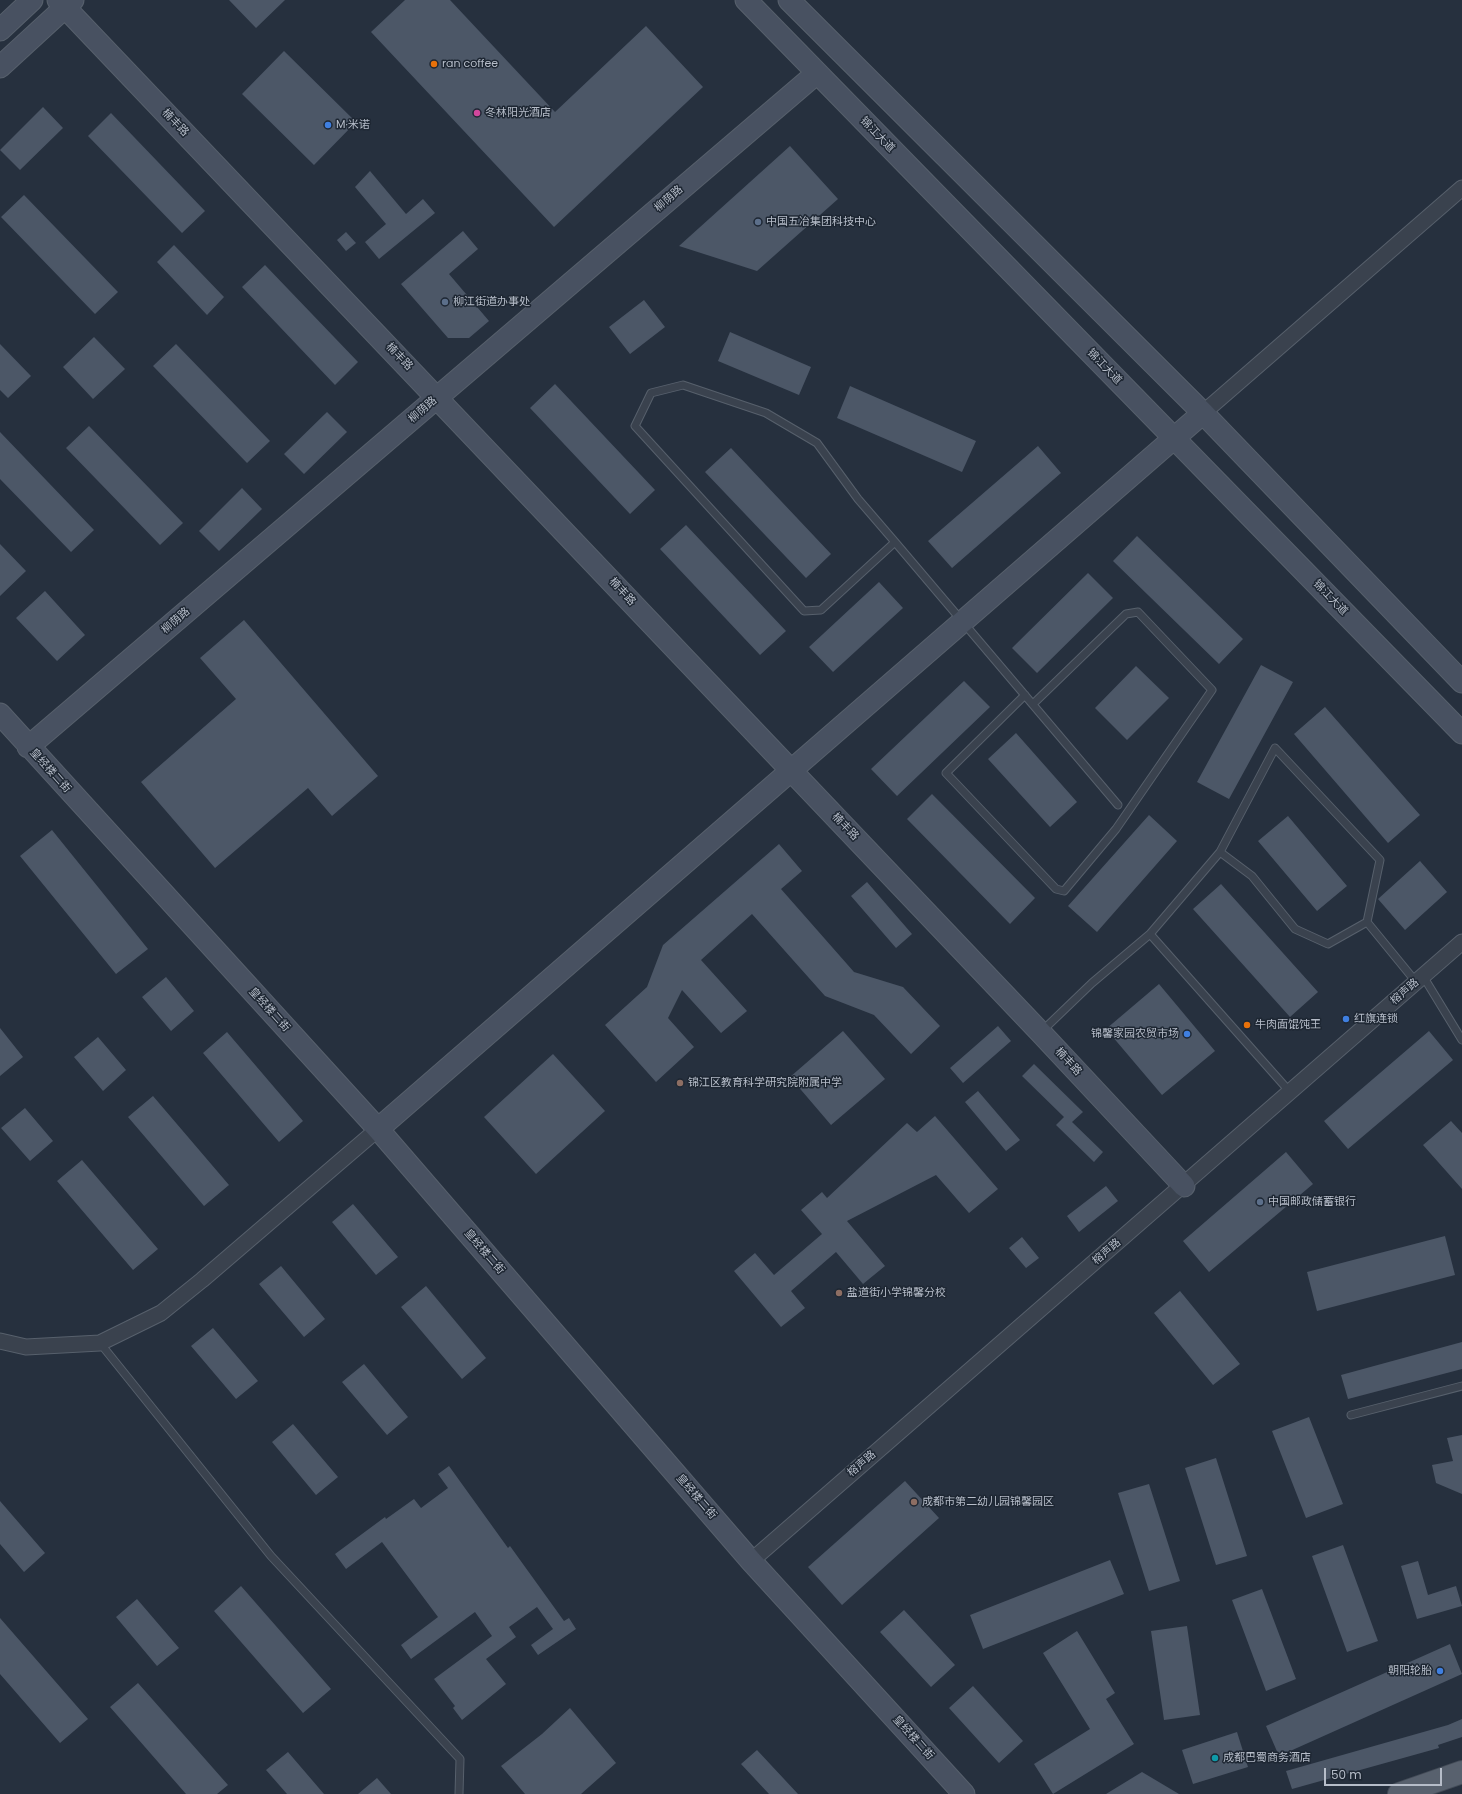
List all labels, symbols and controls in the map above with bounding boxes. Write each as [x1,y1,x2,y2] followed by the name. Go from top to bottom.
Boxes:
[442,57,498,71] place label: ran coffee
[429,59,439,69] marker: ran coffee
[485,106,551,120] place label: 冬林阳光酒店
[159,107,191,139] street label: 楠丰路
[472,108,482,118] marker: 冬林阳光酒店
[857,115,897,155] street label: 锦江大道
[336,118,370,132] place label: M·米诺
[323,120,333,130] marker: M·米诺
[652,183,686,215] street label: 柳荫路
[766,215,876,229] place label: 中国五冶集团科技中心
[753,217,763,227] marker: 中国五冶集团科技中心
[453,295,530,309] place label: 柳江街道办事处
[440,297,450,307] marker: 柳江街道办事处
[383,341,415,373] street label: 楠丰路
[1084,347,1124,387] street label: 锦江大道
[406,394,440,426] street label: 柳荫路
[606,575,638,609] street label: 楠丰路
[1310,578,1350,618] street label: 锦江大道
[159,605,193,637] street label: 柳荫路
[27,746,73,796] street label: 皇经楼二街
[829,811,861,843] street label: 楠丰路
[1388,976,1422,1008] street label: 榕声路
[246,985,292,1035] street label: 皇经楼二街
[1354,1012,1398,1026] place label: 红旗连锁
[1341,1014,1351,1024] marker: 红旗连锁
[1255,1018,1321,1032] place label: 牛肉面馄饨王
[1242,1020,1252,1030] marker: 牛肉面馄饨王
[1091,1027,1179,1041] place label: 锦馨家园农贸市场
[1182,1029,1192,1039] marker: 锦馨家园农贸市场
[1052,1045,1084,1079] street label: 楠丰路
[688,1076,842,1090] place label: 锦江区教育科学研究院附属中学
[675,1078,685,1088] marker: 锦江区教育科学研究院附属中学
[1268,1195,1356,1209] place label: 中国邮政储蓄银行
[1255,1197,1265,1207] marker: 中国邮政储蓄银行
[461,1227,507,1277] street label: 皇经楼二街
[1090,1236,1124,1268] street label: 榕声路
[847,1286,946,1300] place label: 盐道街小学锦馨分校
[834,1288,844,1298] marker: 盐道街小学锦馨分校
[845,1448,879,1480] street label: 榕声路
[673,1472,719,1522] street label: 皇经楼二街
[922,1495,1054,1509] place label: 成都市第二幼儿园锦馨园区
[909,1497,919,1507] marker: 成都市第二幼儿园锦馨园区
[1388,1664,1432,1678] place label: 朝阳轮胎
[1435,1666,1445,1676] marker: 朝阳轮胎
[890,1713,936,1763] street label: 皇经楼二街
[1223,1751,1311,1765] place label: 成都巴蜀商务酒店
[1210,1753,1220,1763] marker: 成都巴蜀商务酒店
[1326,1760,1444,1786] scale bar
[1331,1766,1362,1783] text: 50 m

